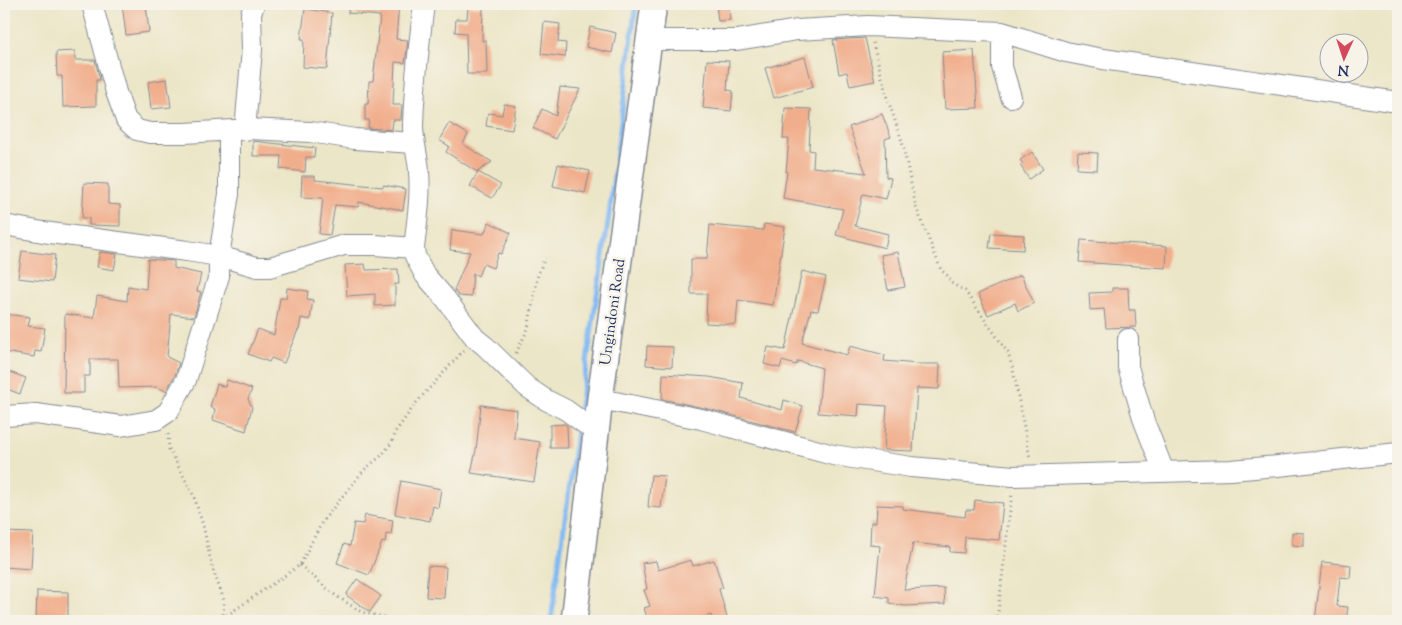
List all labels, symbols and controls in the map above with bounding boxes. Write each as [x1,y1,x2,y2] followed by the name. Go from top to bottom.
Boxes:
[1320,32,1370,82] north arrow
[1337,59,1350,79] text: N
[596,257,631,367] street label: Ungindoni Road

